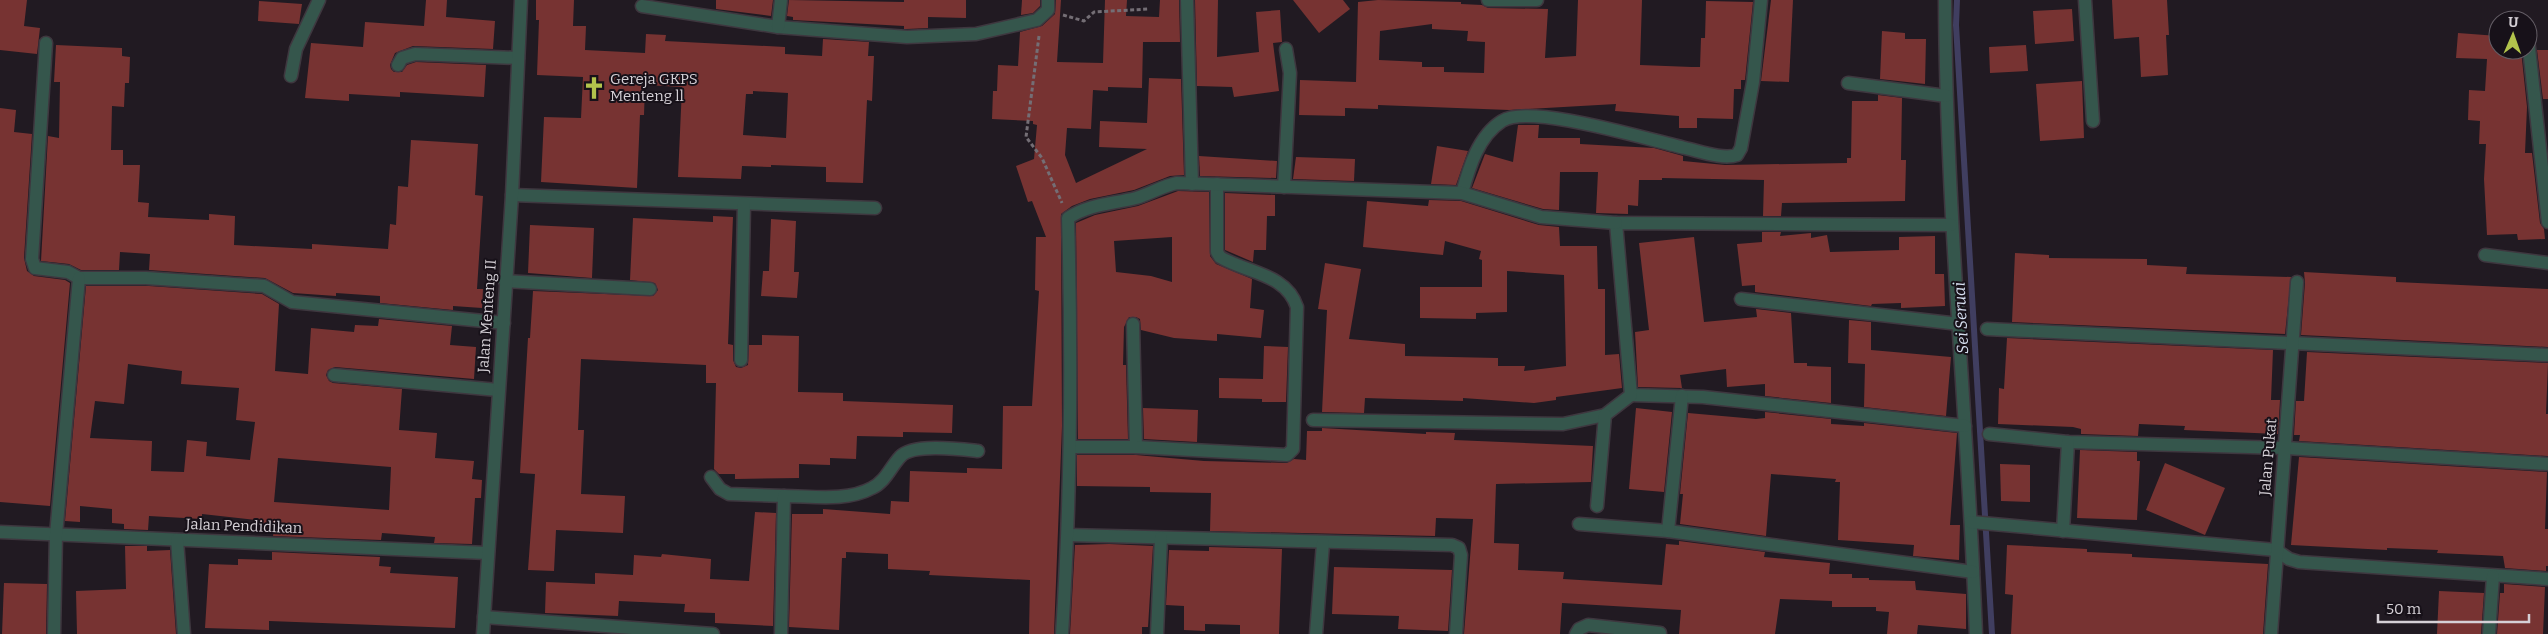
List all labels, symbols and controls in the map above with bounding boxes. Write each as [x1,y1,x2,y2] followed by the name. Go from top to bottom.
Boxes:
[2488,10,2538,60] north arrow
[2508,14,2520,31] text: U
[610,70,698,105] place label: Gereja GKPS Menteng ll
[581,75,607,101] church icon: Gereja GKPS Menteng ll
[474,259,500,374] street label: Jalan Menteng II
[1950,281,1972,354] water label: Sei Seruai
[2256,417,2280,497] street label: Jalan Pukat
[184,515,303,537] street label: Jalan Pendidikan
[2378,592,2529,624] scale bar
[2386,600,2422,618] text: 50 m

